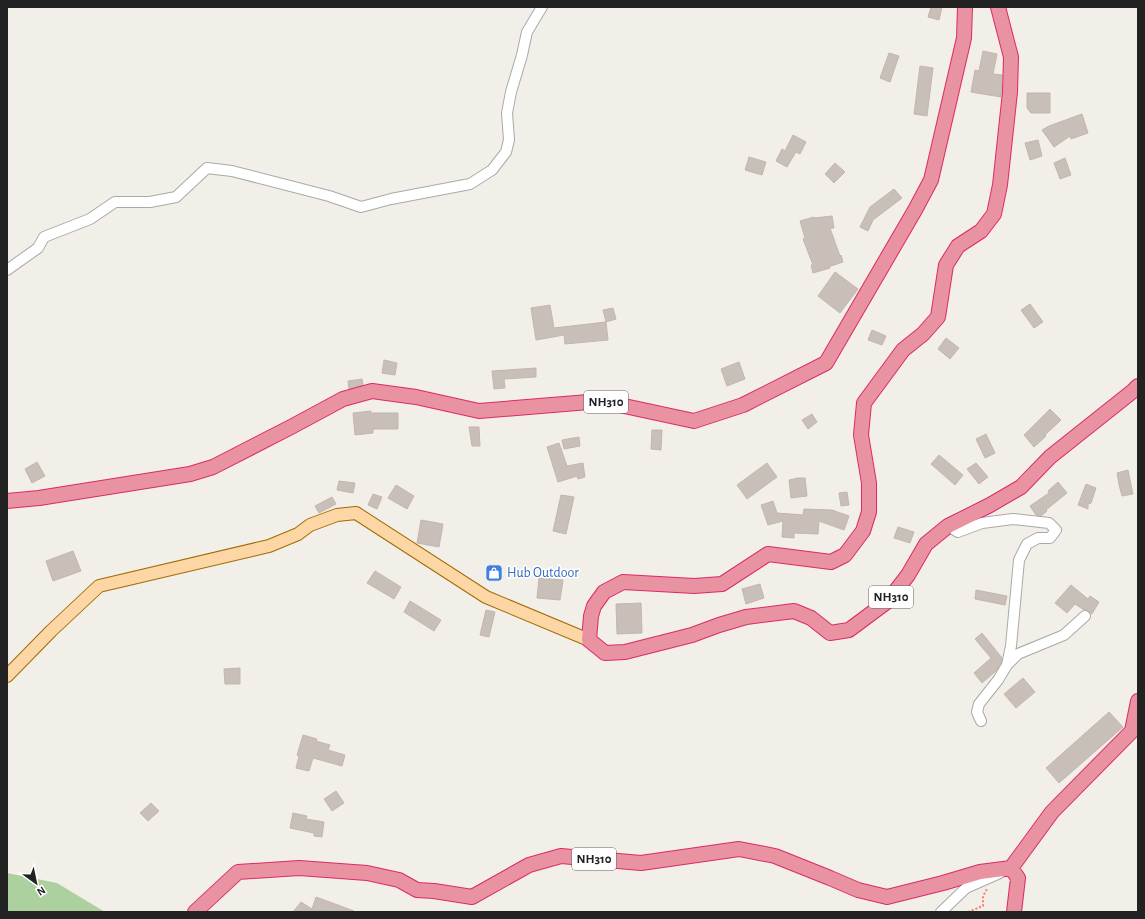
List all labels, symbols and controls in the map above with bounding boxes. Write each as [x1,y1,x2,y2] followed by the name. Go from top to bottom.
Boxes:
[584,391,628,413] road number: NH310
[484,563,504,583] shop icon: Hub Outdoor
[507,566,579,580] place label: Hub Outdoor
[869,586,913,608] road number: NH310
[572,848,616,870] road number: NH310
[16,863,56,903] north arrow
[35,884,47,898] text: N

